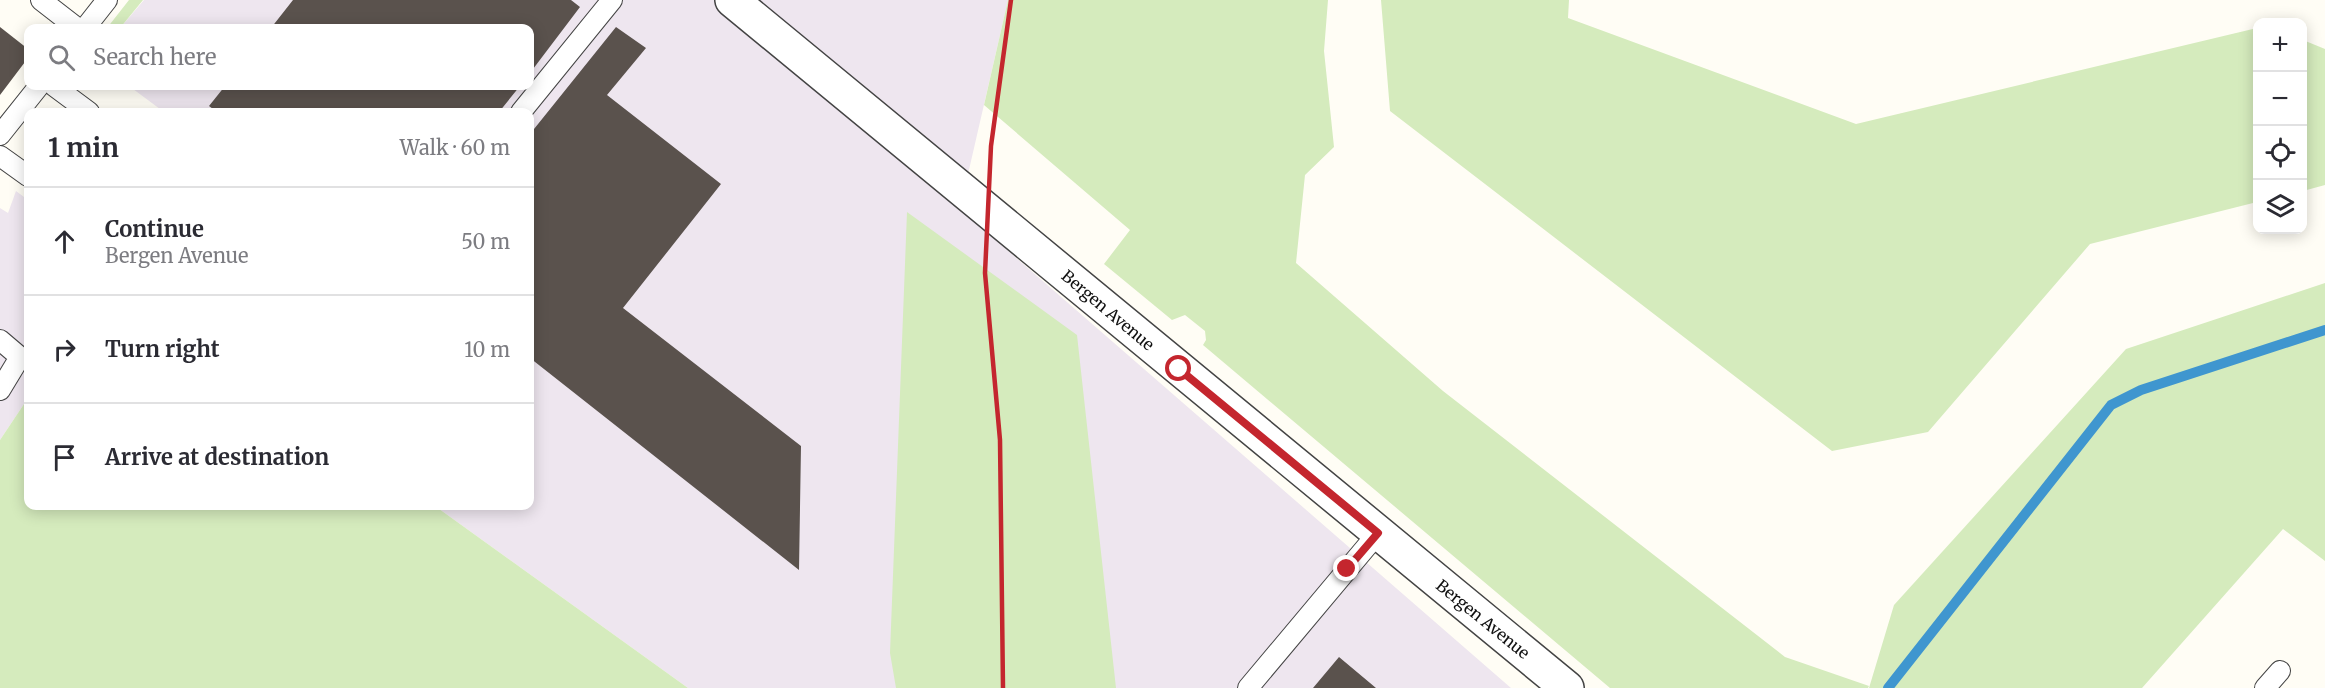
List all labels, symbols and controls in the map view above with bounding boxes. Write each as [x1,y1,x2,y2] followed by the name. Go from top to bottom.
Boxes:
[2253,18,2307,234] map controls
[2253,18,2307,72] button: +
[24,24,534,90] search box
[45,41,78,74] icon: search
[93,43,216,71] text: Search here
[2253,72,2307,126] button: −
[2253,126,2307,180] button: locate
[48,131,119,164] text: 1 min
[400,135,510,160] text: Walk · 60 m
[2253,180,2307,234] button: layers
[105,215,204,243] text: Continue
[48,225,81,258] icon: ahead
[461,229,510,254] text: 50 m
[105,243,248,268] text: Bergen Avenue
[1058,265,1158,355] street label: Bergen Avenue
[48,333,81,366] icon: right
[105,335,219,363] text: Turn right
[464,337,510,362] text: 10 m
[1165,355,1191,381] route start
[48,441,81,474] icon: arrive
[105,443,329,471] text: Arrive at destination
[1333,555,1359,581] route end
[1432,575,1534,663] street label: Bergen Avenue

